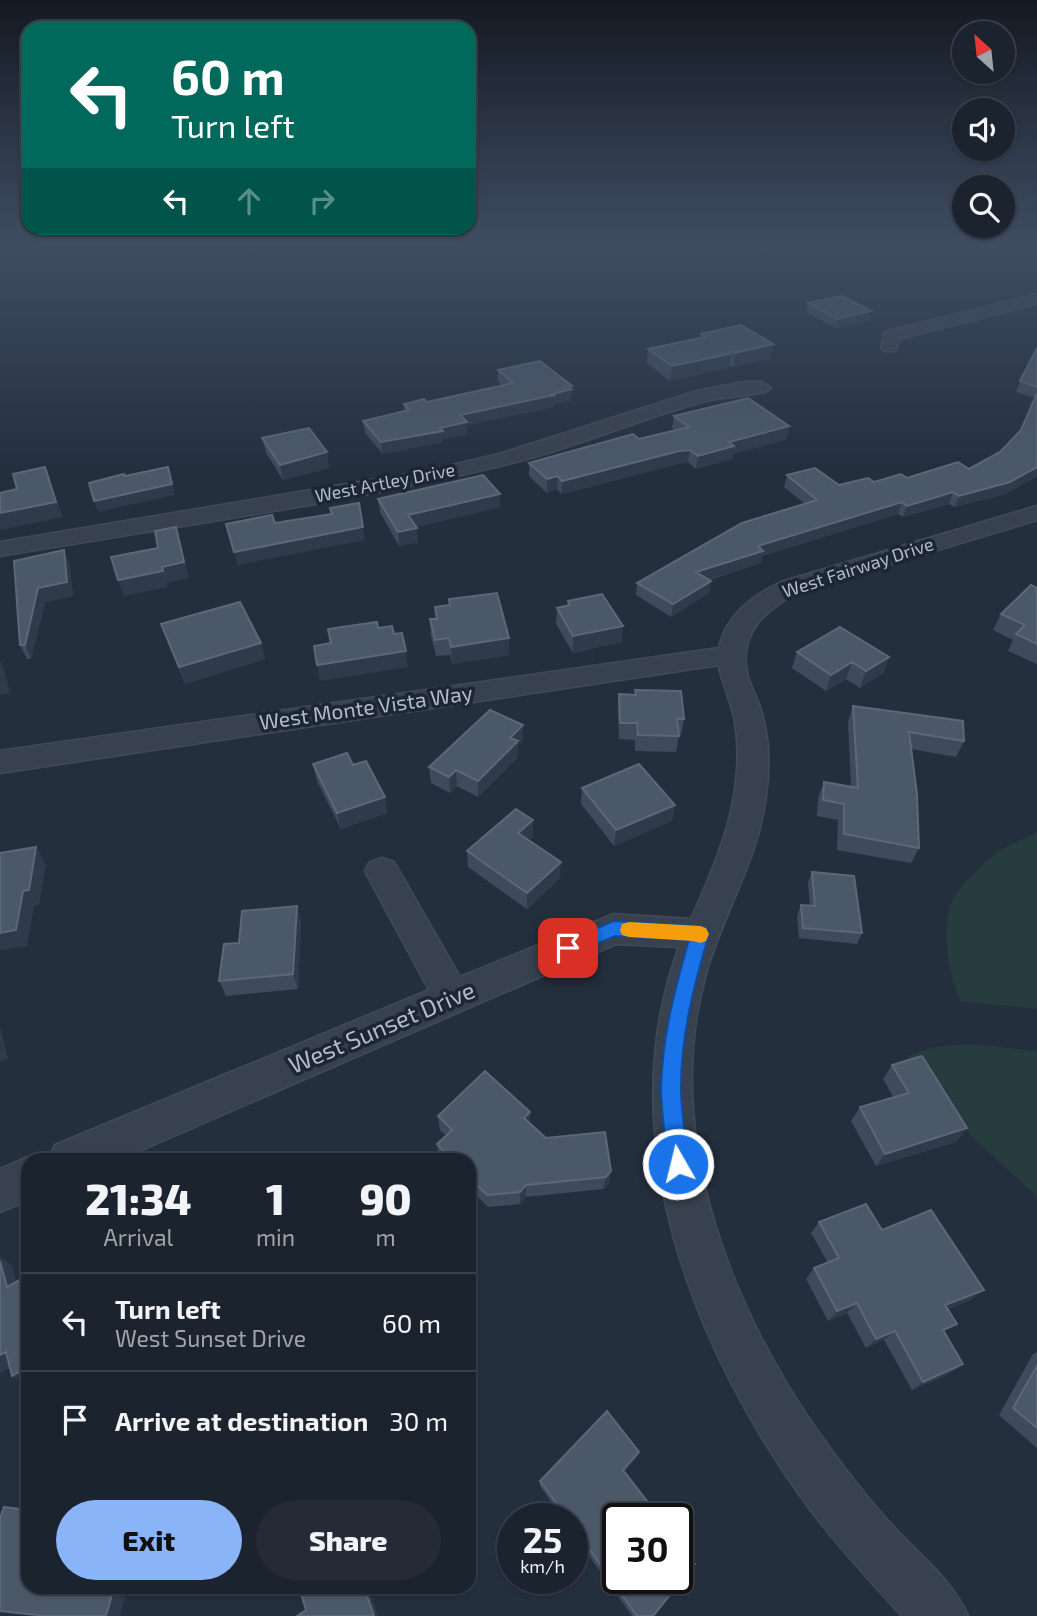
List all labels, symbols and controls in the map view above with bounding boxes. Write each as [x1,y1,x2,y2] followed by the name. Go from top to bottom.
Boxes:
[952,21,1015,84] north arrow
[952,21,1015,238] map controls
[171,46,285,105] text: 60 m
[56,49,147,140] icon: left
[952,98,1015,161] button: sound
[171,106,295,144] text: Turn left
[952,175,1015,238] button: search
[157,182,195,220] icon: left
[230,182,268,220] icon: ahead
[303,182,341,220] icon: right
[313,458,457,506] street label: West Artley Drive
[779,532,936,602] street label: West Fairway Drive
[258,679,474,734] street label: West Monte Vista Way
[538,918,598,978] pin
[549,929,587,967] icon: arrive
[284,974,479,1079] street label: West Sunset Drive
[641,1127,715,1201] position arrow
[85,1173,192,1223] text: 21:34
[266,1173,285,1223] text: 1
[359,1173,412,1223] text: 90
[103,1223,173,1251] text: Arrival
[256,1223,295,1251] text: min
[375,1223,396,1251] text: m
[115,1293,221,1324] text: Turn left
[56,1303,94,1341] icon: left
[382,1307,441,1338] text: 60 m
[115,1324,306,1352] text: West Sunset Drive
[56,1401,94,1439] icon: arrive
[115,1405,368,1436] text: Arrive at destination
[389,1405,448,1436] text: 30 m
[56,1500,242,1580] button: Exit
[256,1500,441,1580] button: Share
[602,1503,693,1594] speed limit sign: 30
[523,1518,562,1560] text: 25
[520,1555,565,1577] text: km/h

